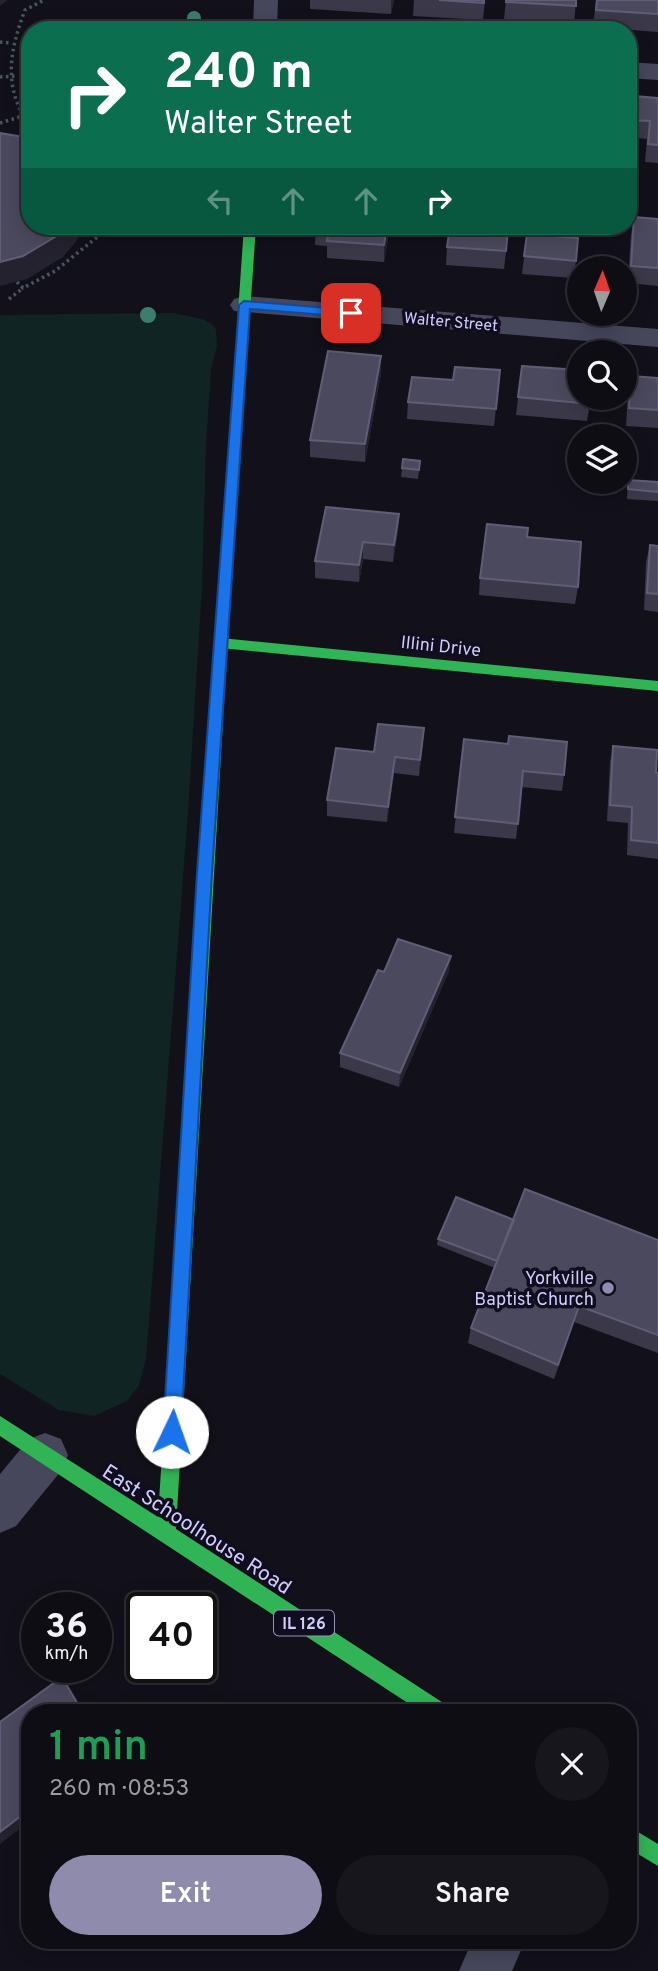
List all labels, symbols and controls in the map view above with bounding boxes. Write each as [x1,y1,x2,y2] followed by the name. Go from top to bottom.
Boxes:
[164,44,313,106] text: 240 m
[49,49,140,140] icon: right
[164,105,353,145] text: Walter Street
[201,182,239,220] icon: left
[274,182,312,220] icon: ahead
[347,182,385,220] icon: ahead
[420,182,458,220] icon: right
[567,256,637,326] north arrow
[567,256,637,494] map controls
[321,283,381,343] pin
[332,294,370,332] icon: arrive
[403,309,499,337] street label: Walter Street
[567,340,637,410] button: search
[567,424,637,494] button: layers
[400,632,482,663] street label: Illini Drive
[474,1268,594,1312] place label: Yorkville Baptist Church
[600,1280,616,1296] marker: Yorkville Baptist Church
[135,1395,209,1469] position arrow
[96,1459,296,1602] street label: East Schoolhouse Road
[126,1592,217,1683] speed limit sign: 40
[45,1606,88,1650] text: 36
[274,1610,334,1636] road number: IL 126
[45,1643,88,1666] text: km/h
[49,1722,148,1775] text: 1 min
[535,1727,609,1801] button: close
[49,1775,189,1804] text: 260 m · 08:53
[49,1855,322,1935] button: Exit
[336,1855,609,1935] button: Share

